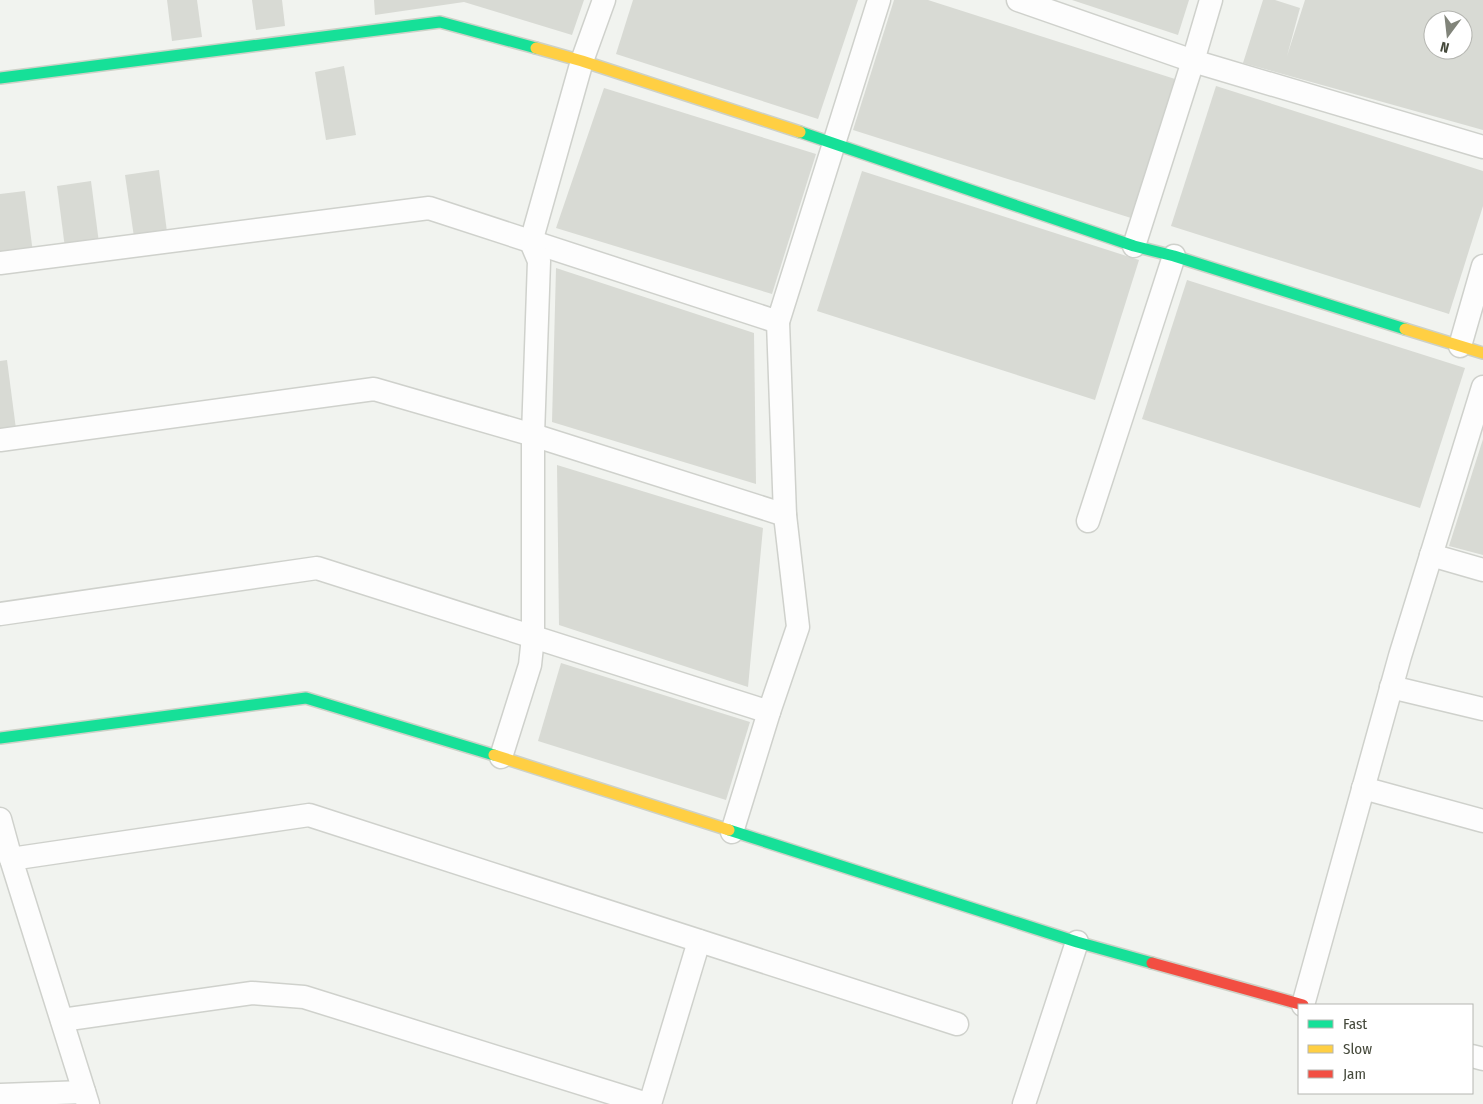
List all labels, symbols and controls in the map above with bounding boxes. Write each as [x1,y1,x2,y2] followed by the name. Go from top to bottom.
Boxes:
[1423,10,1473,60] north arrow
[1439,38,1451,56] text: N
[1298,1004,1473,1094] legend
[1343,1015,1367,1033] text: Fast
[1343,1040,1372,1058] text: Slow
[1343,1065,1366,1083] text: Jam

